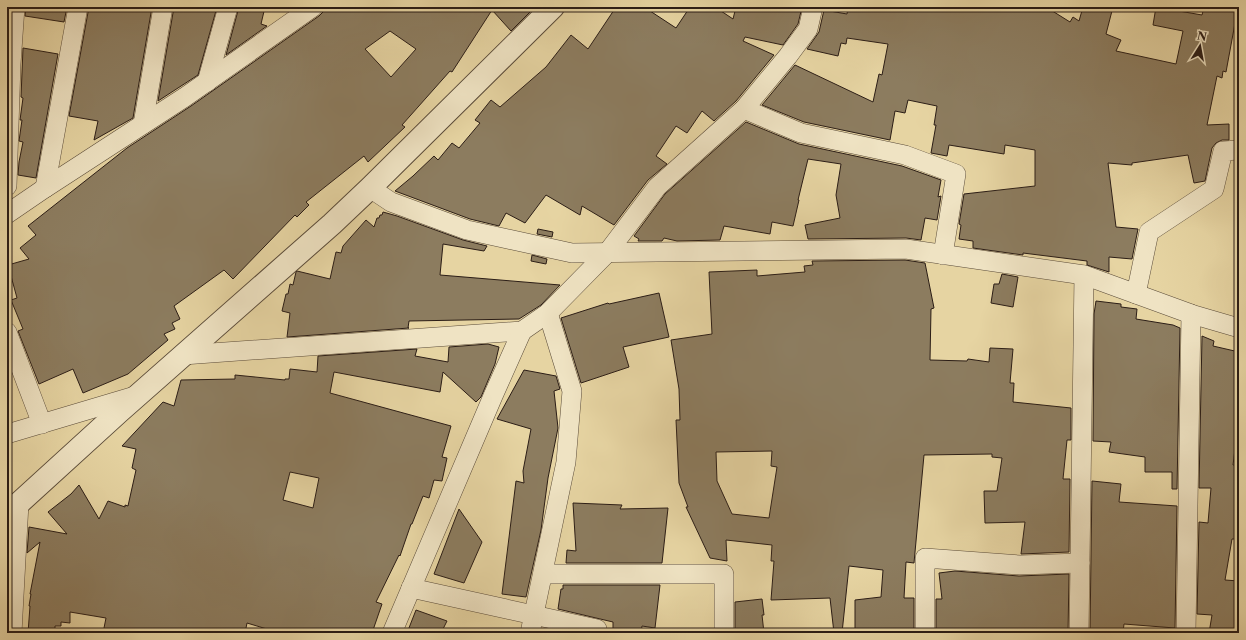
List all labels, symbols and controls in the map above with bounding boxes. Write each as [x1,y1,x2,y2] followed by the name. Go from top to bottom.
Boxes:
[1180,26,1220,66] north arrow
[1196,28,1208,44] text: N

